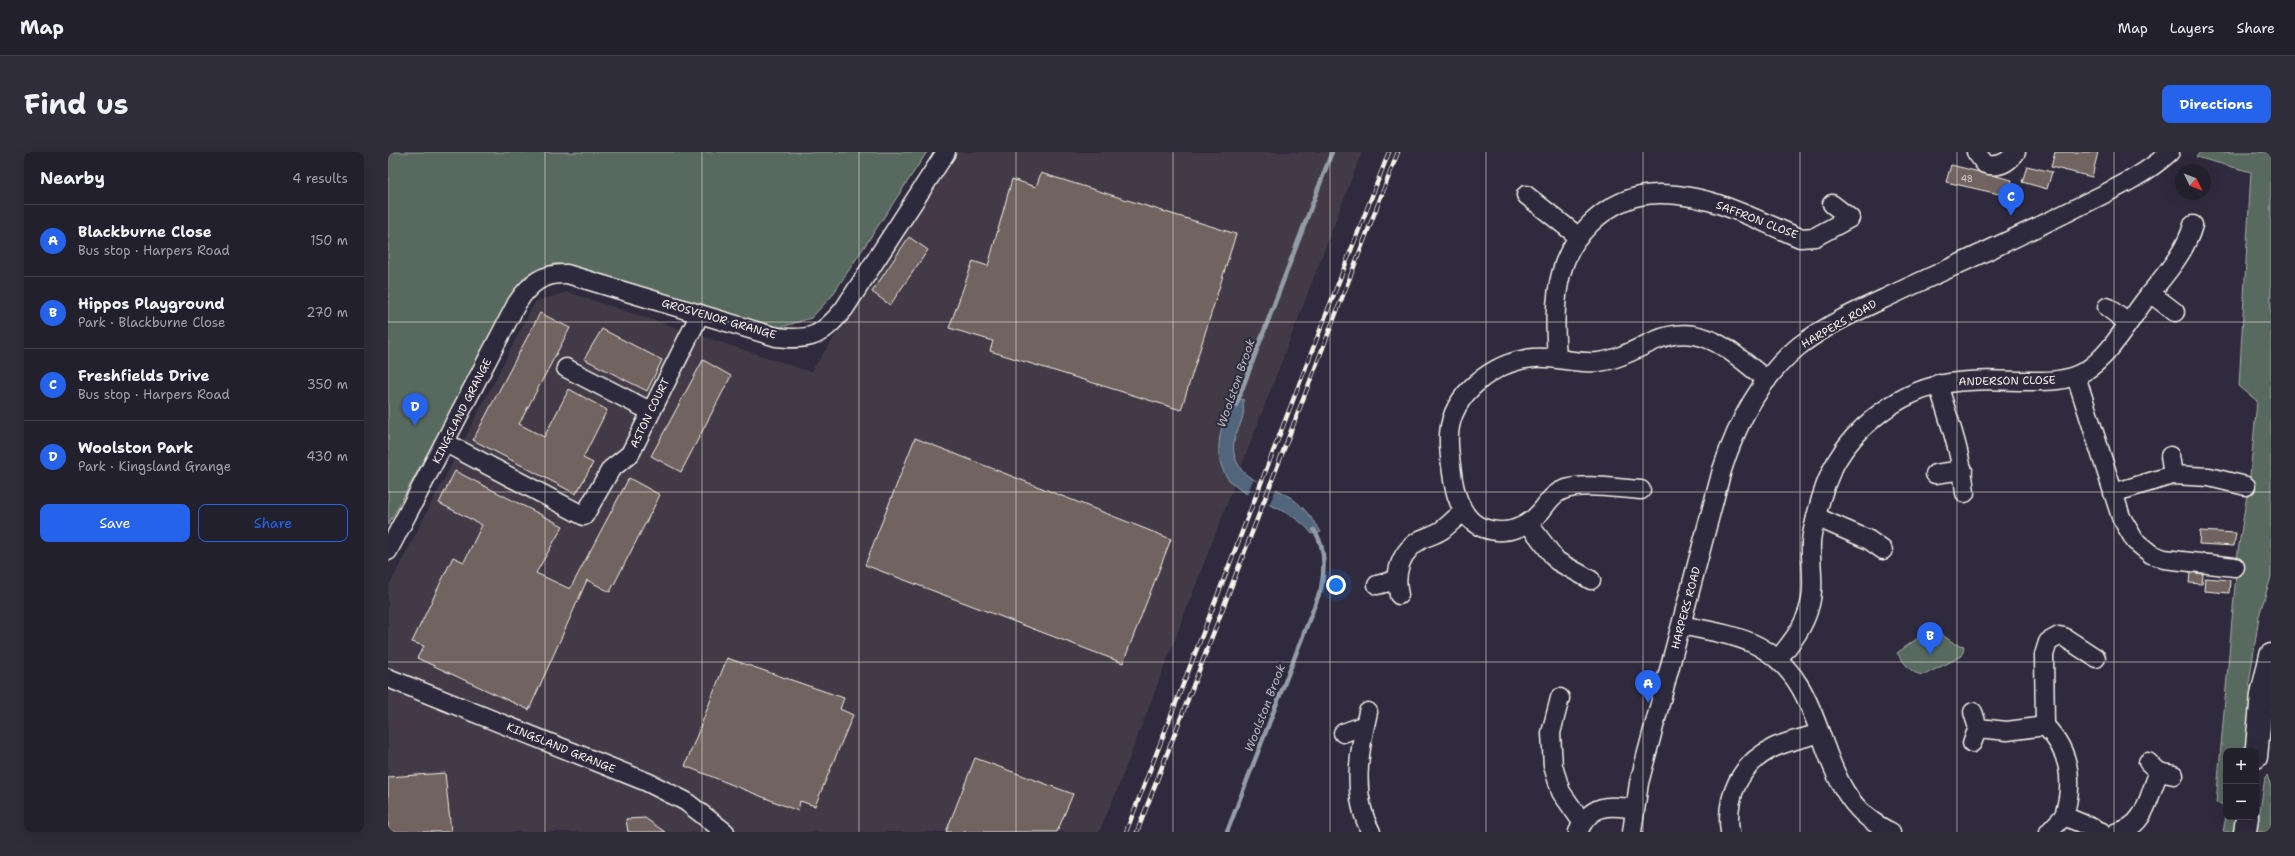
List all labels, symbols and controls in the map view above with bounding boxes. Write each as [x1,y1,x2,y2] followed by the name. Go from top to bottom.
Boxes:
[20,15,64,40] text: Map
[2118,19,2148,37] text: Map
[2170,19,2214,37] text: Layers
[2236,19,2275,37] text: Share
[24,85,129,123] text: Find us
[2162,85,2271,123] button: Directions
[2175,164,2211,200] north arrow
[40,167,105,189] text: Nearby
[292,170,348,187] text: 4 results
[1961,173,1973,185] house number: 48
[1998,183,2024,216] pin: C
[1714,197,1800,243] street label: SAFFRON CLOSE
[78,222,212,242] text: Blackburne Close
[48,232,58,249] text: A
[310,232,348,249] text: 150 m
[78,242,230,259] text: Bus stop · Harpers Road
[78,294,225,314] text: Hippos Playground
[660,295,778,343] street label: GROSVENOR GRANGE
[1799,296,1879,352] street label: HARPERS ROAD
[49,304,57,321] text: B
[306,304,348,321] text: 270 m
[78,314,225,331] text: Park · Blackburne Close
[1213,336,1259,429] water label: Woolston Brook
[429,356,495,466] street label: KINGSLAND GRANGE
[78,366,210,386] text: Freshfields Drive
[1958,373,2056,389] street label: ANDERSON CLOSE
[627,375,673,450] street label: ASTON COURT
[49,376,57,393] text: C
[307,376,348,393] text: 350 m
[78,386,230,403] text: Bus stop · Harpers Road
[402,393,428,426] pin: D
[78,438,193,458] text: Woolston Park
[48,448,58,465] text: D
[306,448,348,465] text: 430 m
[78,458,231,475] text: Park · Kingsland Grange
[40,504,190,542] button: Save
[198,504,348,542] button: Share
[1668,565,1704,651] street label: HARPERS ROAD
[1326,575,1346,595] your location
[1917,622,1943,655] pin: B
[1241,662,1289,754] water label: Woolston Brook
[1635,670,1661,703] pin: A
[504,719,618,777] street label: KINGSLAND GRANGE
[2223,748,2259,820] map controls
[2223,748,2259,784] button: +
[2223,784,2259,820] button: −

